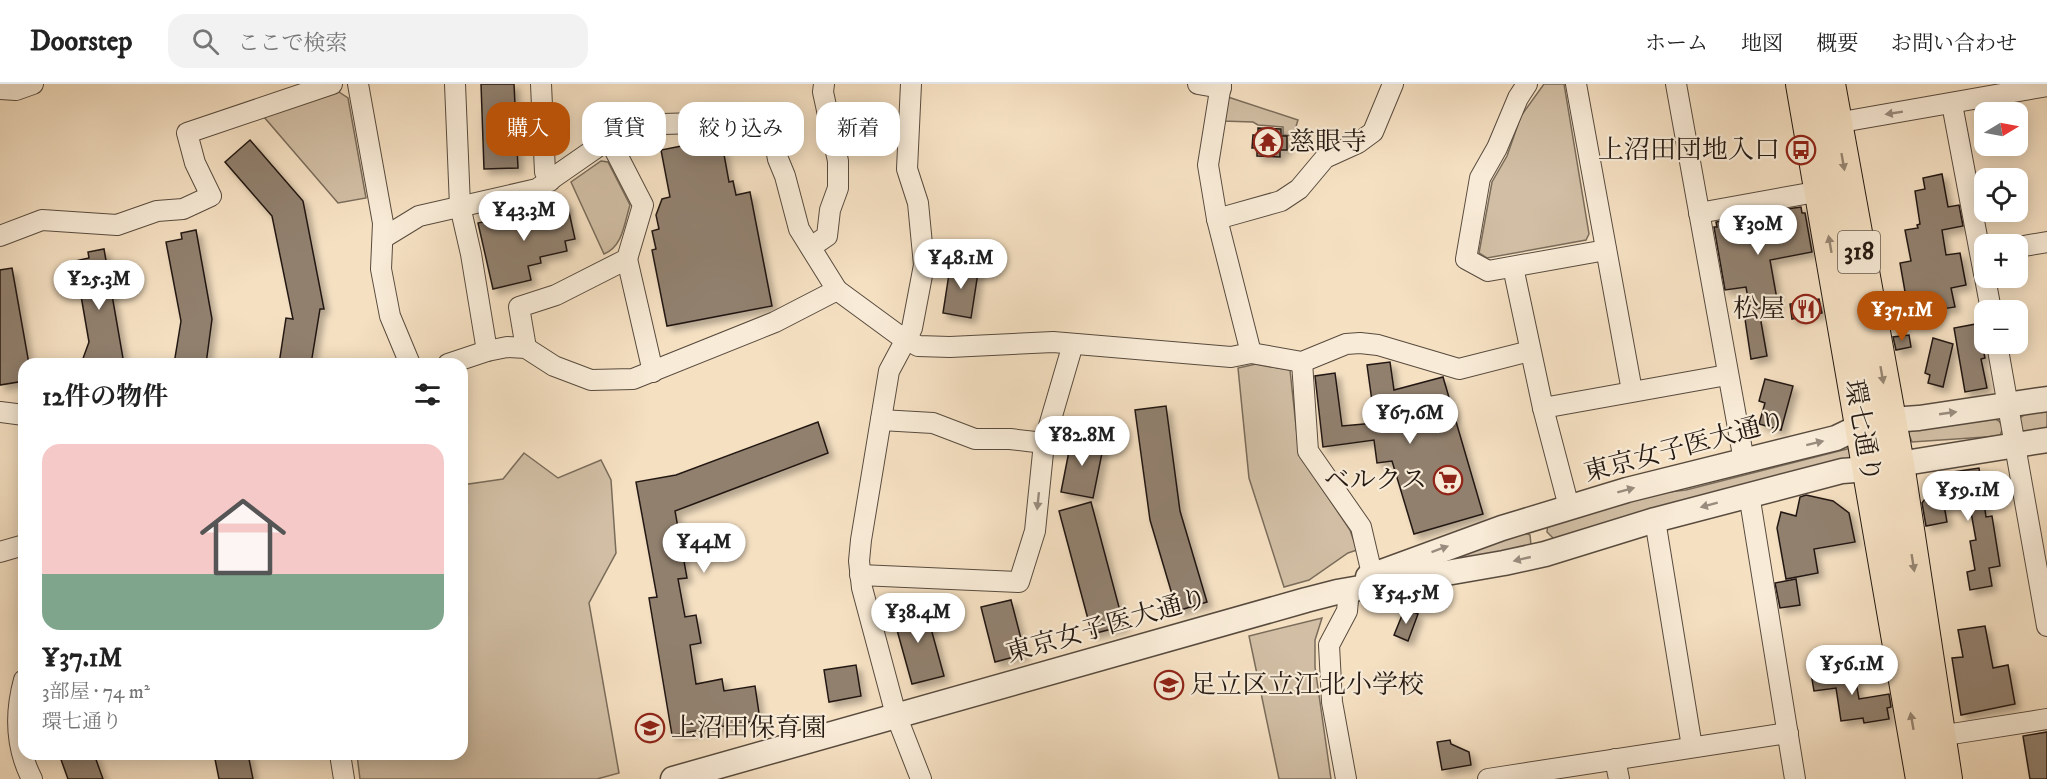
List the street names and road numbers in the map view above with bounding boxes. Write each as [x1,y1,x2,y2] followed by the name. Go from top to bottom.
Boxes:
[1838,231,1880,273] road number: 318
[1837,377,1887,485] street label: 環七通り
[1580,404,1790,490] street label: 東京女子医大通り
[1002,581,1212,671] street label: 東京女子医大通り

